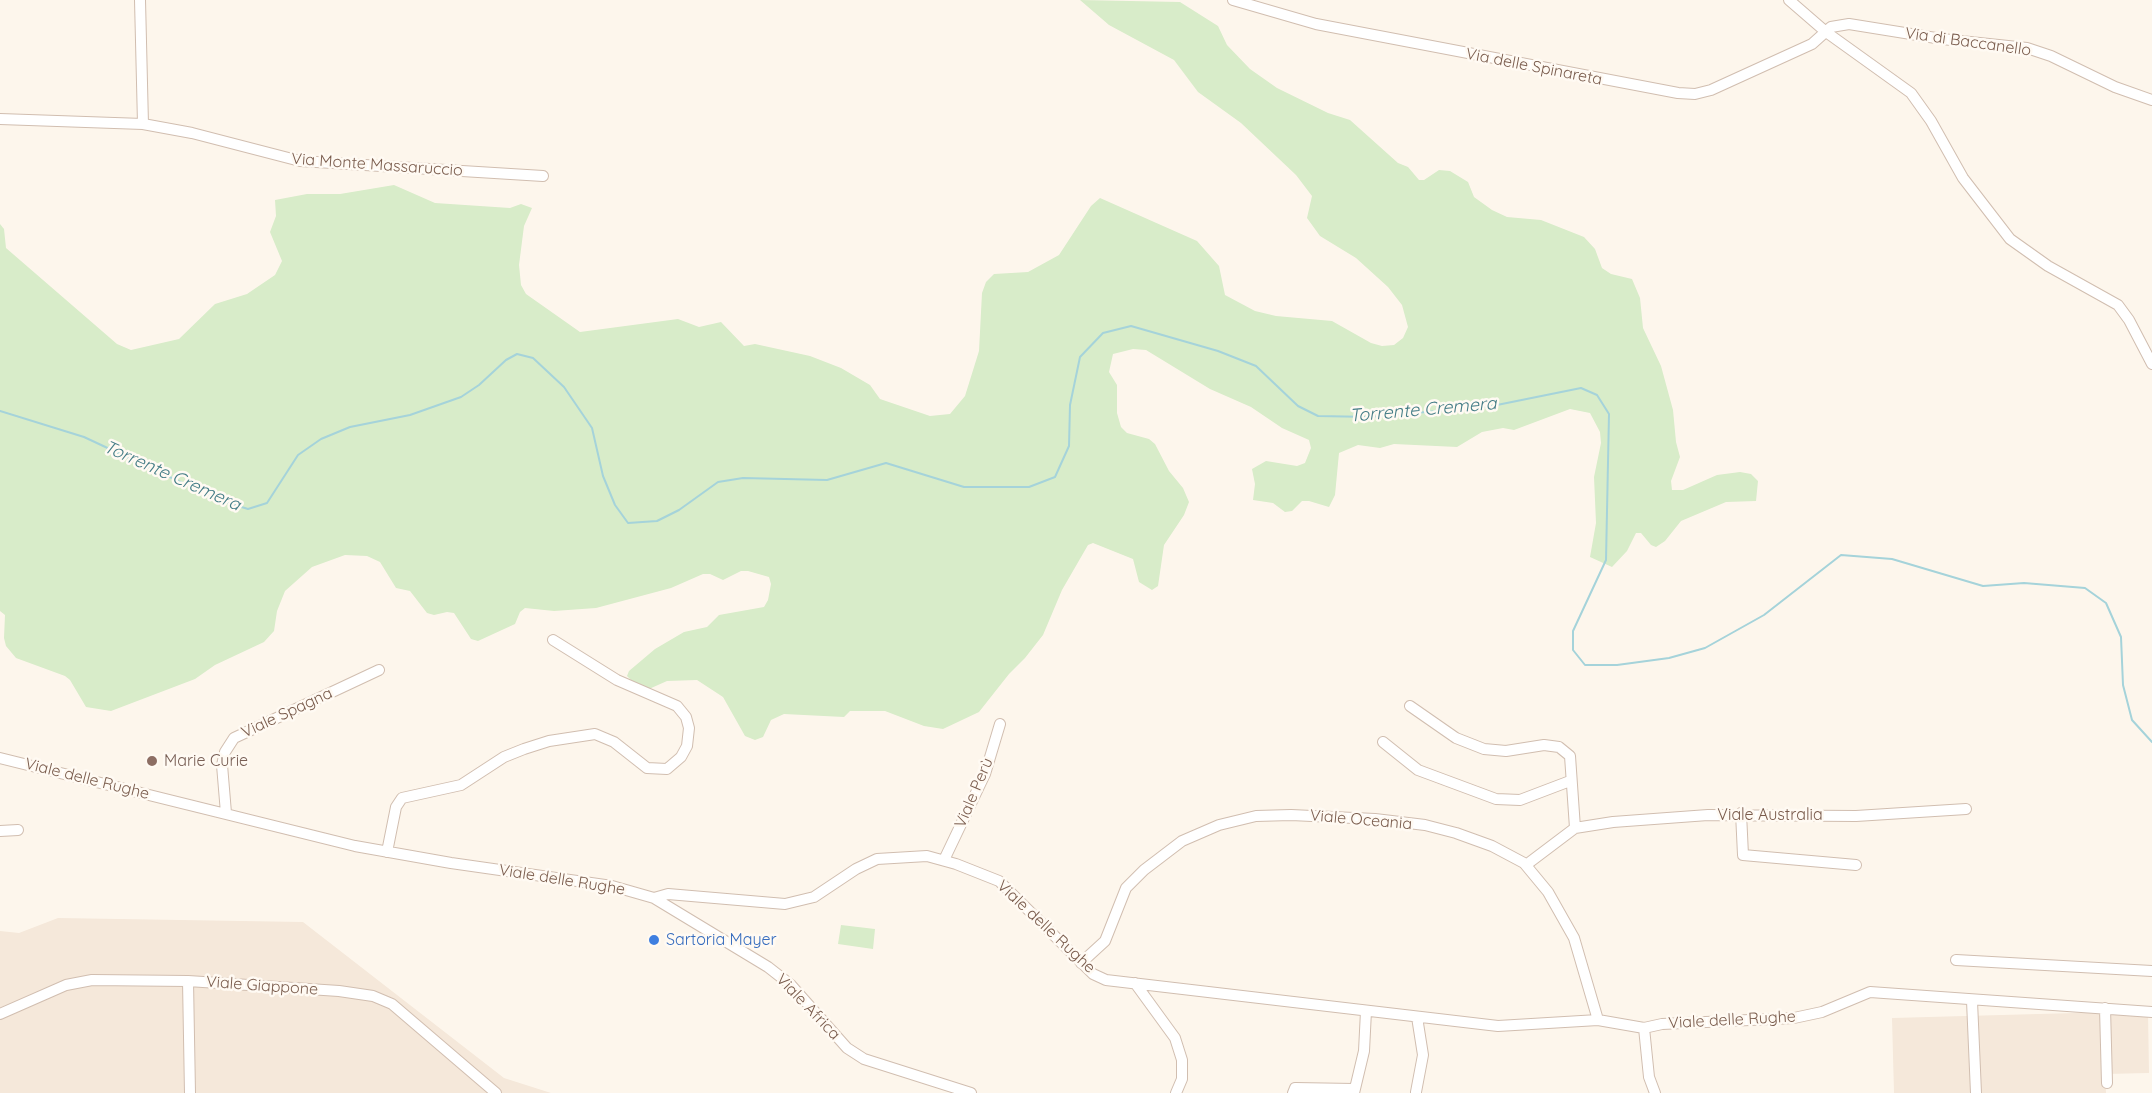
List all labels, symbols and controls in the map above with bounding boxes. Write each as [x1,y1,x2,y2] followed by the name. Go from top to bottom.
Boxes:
[1904,24,2032,60] street label: Via di Baccanello
[1464,44,1604,90] street label: Via delle Spinareta
[291,149,463,181] street label: Via Monte Massaruccio
[1349,393,1497,427] water label: Torrente Cremera
[100,436,244,516] water label: Torrente Cremera
[239,684,335,742] street label: Viale Spagna
[164,751,248,771] place label: Marie Curie
[23,754,151,804] street label: Viale delle Rughe
[145,754,159,768] marker: Marie Curie
[951,755,997,831] street label: Viale Perù
[1717,805,1823,825] street label: Viale Australia
[1309,806,1413,834] street label: Viale Oceania
[497,861,627,899] street label: Viale delle Rughe
[993,876,1099,978] street label: Viale delle Rughe
[666,930,777,950] place label: Sartoria Mayer
[647,933,661,947] marker: Sartoria Mayer
[772,970,844,1044] street label: Viale Africa
[205,973,319,999] street label: Viale Giappone
[1668,1007,1796,1033] street label: Viale delle Rughe

